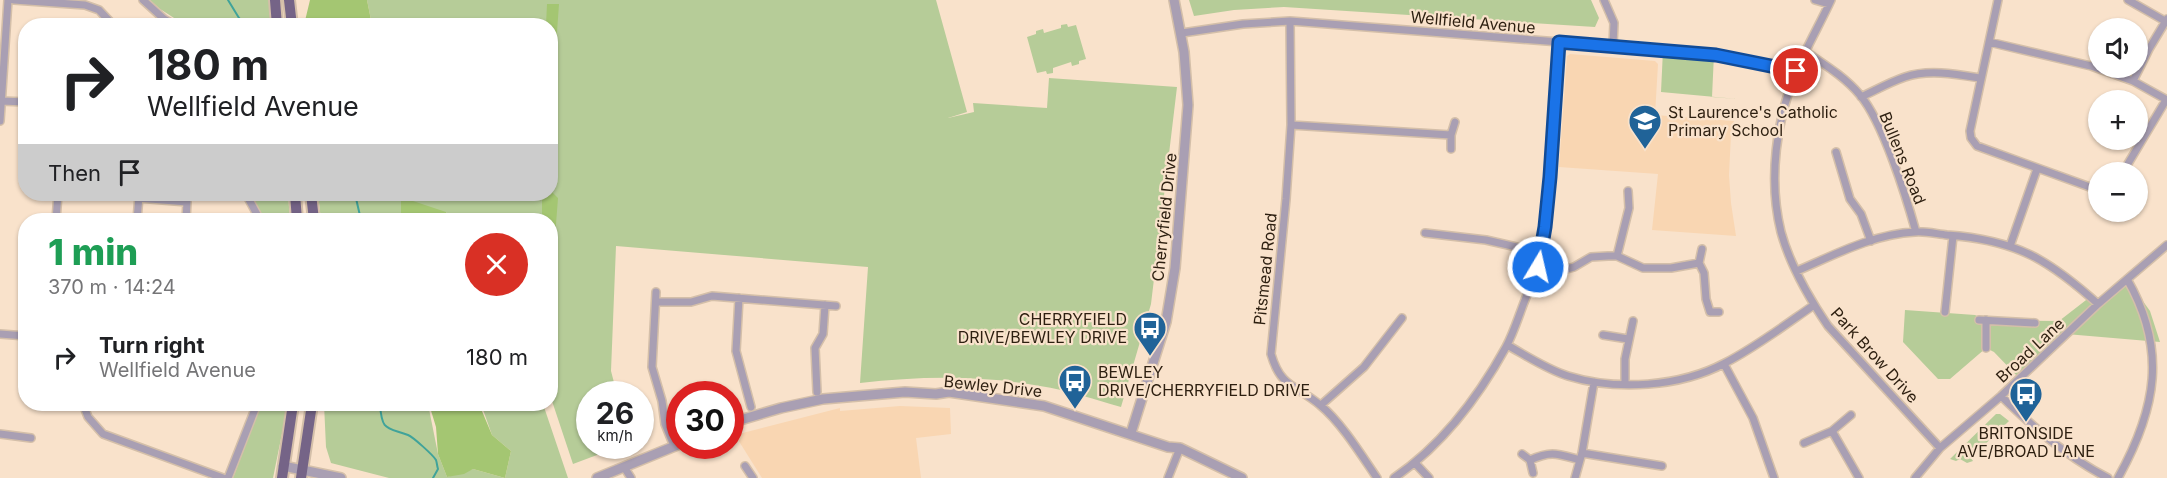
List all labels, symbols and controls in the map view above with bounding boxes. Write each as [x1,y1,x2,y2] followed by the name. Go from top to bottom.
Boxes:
[1410,7,1536,37] street label: Wellfield Avenue
[2088,18,2148,222] map controls
[2088,18,2148,78] button: sound
[147,39,269,90] text: 180 m
[48,42,126,120] icon: right
[1770,45,1821,96] pin
[1779,54,1812,87] icon: arrive
[147,90,359,123] text: Wellfield Avenue
[2088,90,2148,150] button: +
[1668,102,1838,140] place label: St Laurence's Catholic Primary School
[1627,103,1663,150] school or university icon: St Laurence's Catholic Primary School
[1875,109,1931,207] street label: Bullens Road
[1147,152,1181,282] street label: Cherryfield Drive
[113,156,146,189] icon: arrive
[48,160,101,186] text: Then
[2088,162,2148,222] button: −
[1249,212,1281,326] street label: Pitsmead Road
[48,230,138,274] text: 1 min
[465,233,528,296] button: close
[1506,235,1570,299] position arrow
[48,275,176,299] text: 370 m · 14:24
[1827,303,1923,407] street label: Park Brow Drive
[958,309,1127,347] place label: CHERRYFIELD DRIVE/BEWLEY DRIVE
[1132,310,1168,357] bus stop icon: CHERRYFIELD DRIVE/BEWLEY DRIVE
[1992,313,2068,387] street label: Broad Lane
[99,332,205,358] text: Turn right
[48,341,81,374] icon: right
[466,344,528,370] text: 180 m
[99,358,256,382] text: Wellfield Avenue
[1098,362,1310,400] place label: BEWLEY DRIVE/CHERRYFIELD DRIVE
[1057,363,1093,410] bus stop icon: BEWLEY DRIVE/CHERRYFIELD DRIVE
[943,371,1043,401] street label: Bewley Drive
[2008,376,2044,423] bus stop icon: BRITONSIDE AVE/BROAD LANE
[666,381,744,459] speed limit sign: 30
[596,395,634,431] text: 26
[1957,423,2095,461] place label: BRITONSIDE AVE/BROAD LANE
[597,426,633,445] text: km/h

